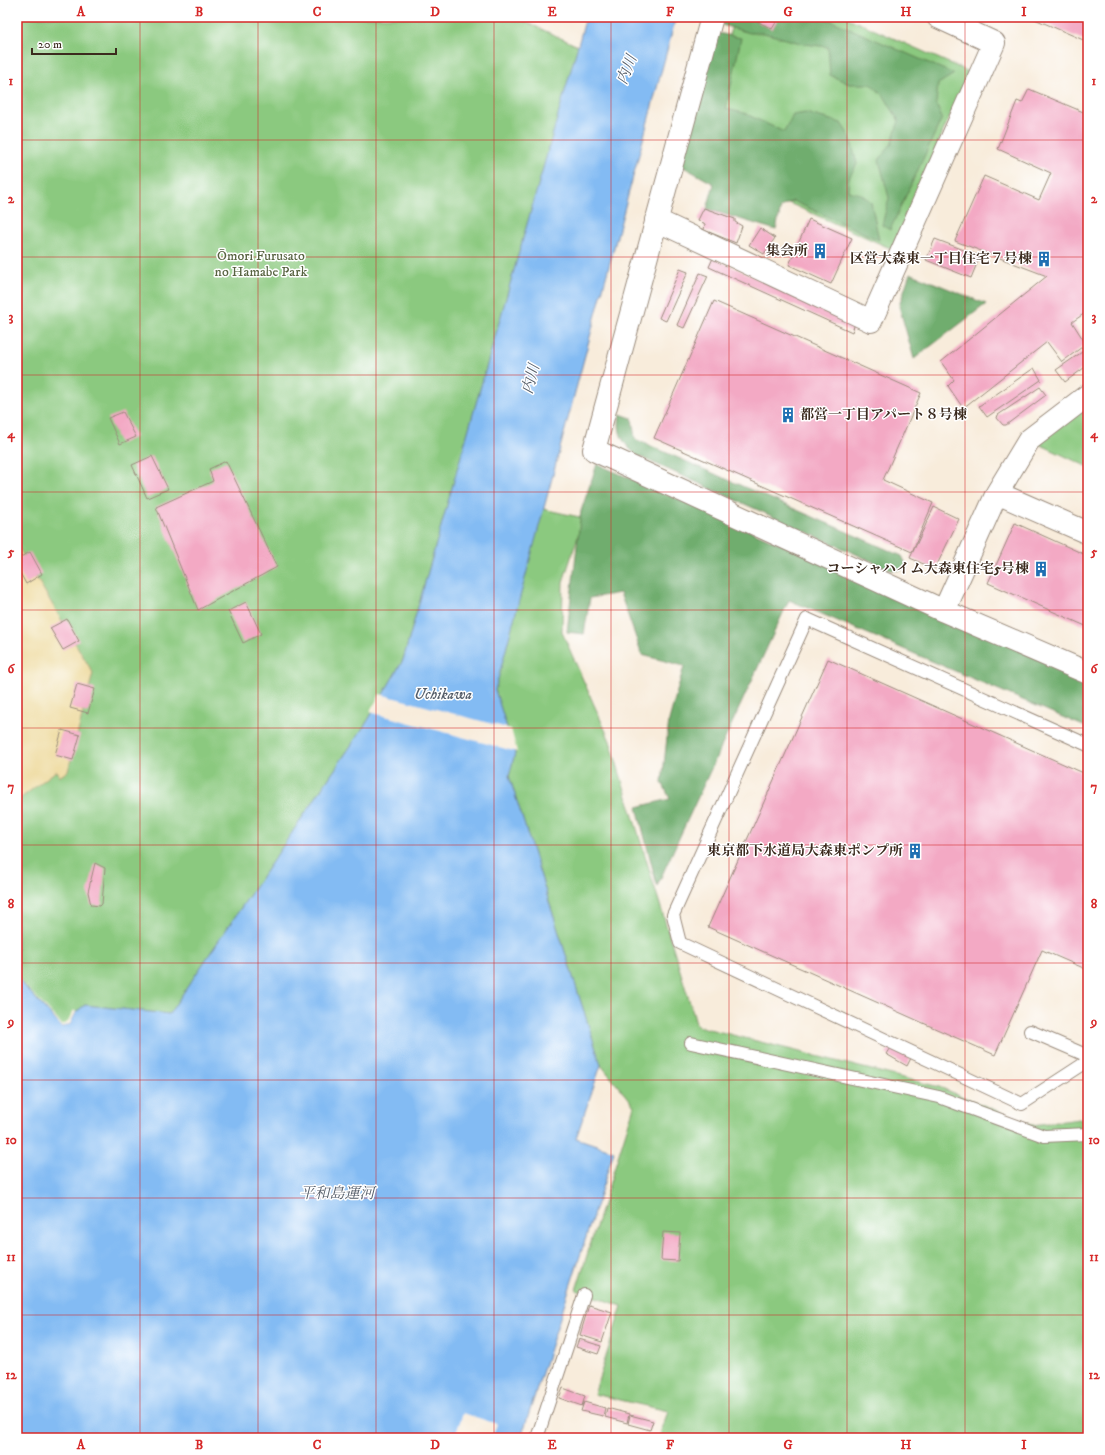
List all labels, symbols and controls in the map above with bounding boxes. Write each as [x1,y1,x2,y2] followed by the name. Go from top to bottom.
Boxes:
[76,4,86,20] text: A
[195,4,203,20] text: B
[313,4,322,20] text: C
[430,4,440,20] text: D
[547,4,557,20] text: E
[666,4,675,20] text: F
[783,4,793,20] text: G
[901,4,912,20] text: H
[1021,4,1027,20] text: I
[32,30,116,56] scale bar
[38,37,62,52] text: 20 m
[613,51,642,87] water label: 内川
[9,73,14,89] text: 1
[1092,73,1097,89] text: 1
[8,191,15,207] text: 2
[1091,191,1098,207] text: 2
[766,242,808,260] place label: 集会所
[811,242,829,260] building icon: 集会所
[215,247,307,281] park label: Ōmori Furusato no Hamabe Park
[850,250,1032,268] place label: 区営大森東一丁目住宅７号棟
[1035,250,1053,268] building icon: 区営大森東一丁目住宅７号棟
[9,309,14,325] text: 3
[1092,309,1097,325] text: 3
[518,360,545,396] water label: 内川
[779,406,797,424] building icon: 都営一丁目アパート８号棟
[800,406,967,424] place label: 都営一丁目アパート８号棟
[6,426,15,443] text: 4
[1089,426,1098,443] text: 4
[7,544,15,560] text: 5
[1090,544,1098,560] text: 5
[827,560,1029,578] place label: コーシャハイム大森東住宅5号棟
[1032,560,1050,578] building icon: コーシャハイム大森東住宅5号棟
[8,661,16,677] text: 6
[1091,661,1099,677] text: 6
[414,685,472,704] water label: Uchikawa
[8,779,15,795] text: 7
[1091,779,1098,795] text: 7
[707,842,903,860] place label: 東京都下水道局大森東ポンプ所
[906,842,924,860] building icon: 東京都下水道局大森東ポンプ所
[8,896,15,912] text: 8
[1091,896,1098,912] text: 8
[7,1014,14,1030] text: 9
[1090,1014,1097,1030] text: 9
[5,1132,17,1148] text: 10
[1088,1132,1100,1148] text: 10
[299,1184,377,1203] water label: 平和島運河
[6,1249,16,1265] text: 11
[1089,1249,1099,1265] text: 11
[5,1367,17,1383] text: 12
[1088,1367,1100,1383] text: 12
[76,1437,86,1453] text: A
[195,1437,203,1453] text: B
[313,1437,322,1453] text: C
[430,1437,440,1453] text: D
[547,1437,557,1453] text: E
[666,1437,675,1453] text: F
[783,1437,793,1453] text: G
[901,1437,912,1453] text: H
[1021,1437,1027,1453] text: I

